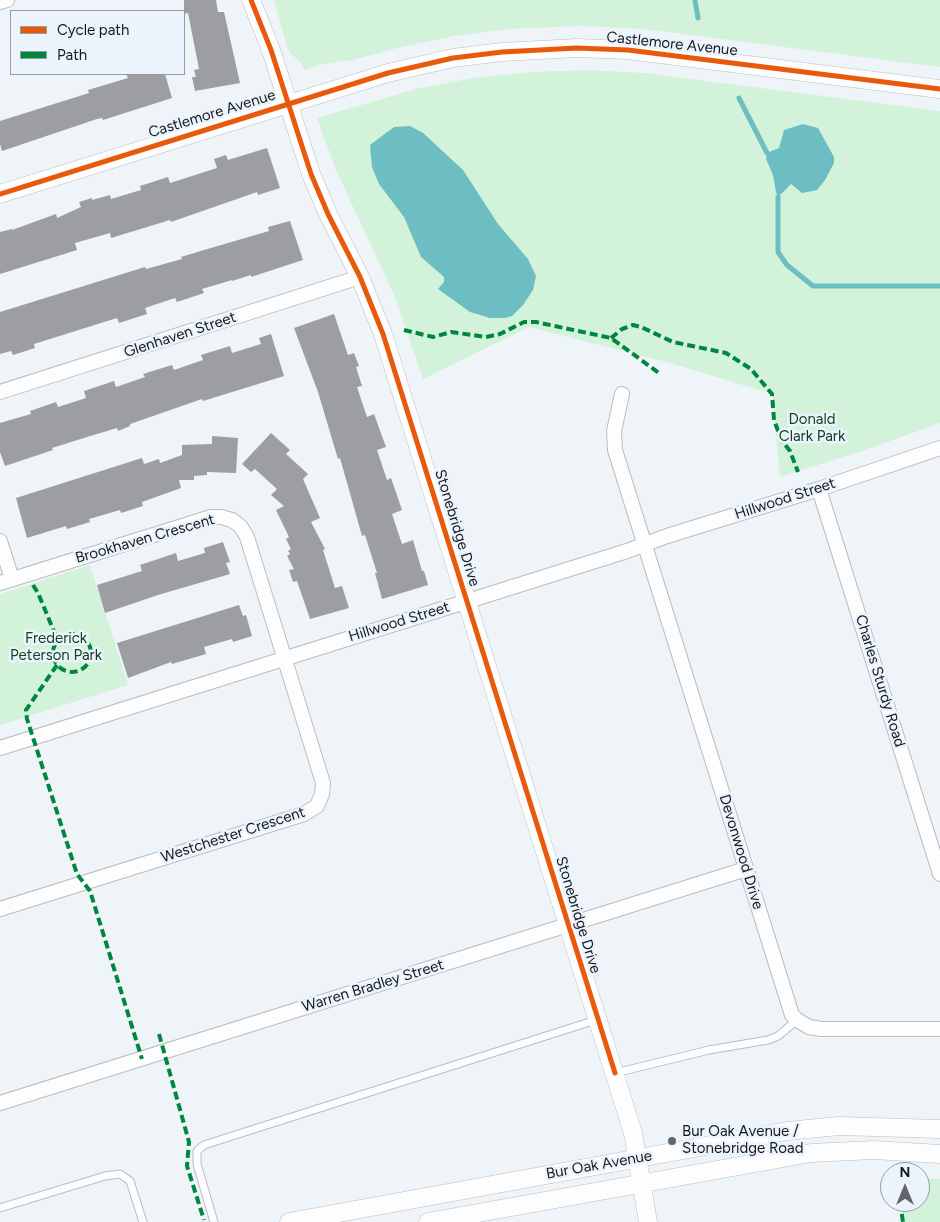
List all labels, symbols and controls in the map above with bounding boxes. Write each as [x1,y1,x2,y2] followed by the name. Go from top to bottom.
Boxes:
[10,10,185,75] legend
[57,21,129,39] text: Cycle path
[606,28,738,60] street label: Castlemore Avenue
[57,46,87,64] text: Path
[146,86,278,142] street label: Castlemore Avenue
[122,308,238,362] street label: Glenhaven Street
[779,411,845,446] park label: Donald Clark Park
[431,467,483,589] street label: Stonebridge Drive
[732,474,838,524] street label: Hillwood Street
[73,510,217,568] street label: Brookhaven Crescent
[346,598,452,646] street label: Hillwood Street
[851,613,909,749] street label: Charles Sturdy Road
[10,630,102,665] park label: Frederick Peterson Park
[715,792,767,912] street label: Devonwood Drive
[159,803,307,867] street label: Westchester Crescent
[552,854,604,976] street label: Stonebridge Drive
[300,956,446,1016] street label: Warren Bradley Street
[682,1123,803,1158] place label: Bur Oak Avenue / Stonebridge Road
[666,1135,678,1147] marker: Bur Oak Avenue / Stonebridge Road
[545,1147,653,1183] street label: Bur Oak Avenue
[880,1162,930,1212] north arrow
[900,1164,910,1181] text: N

